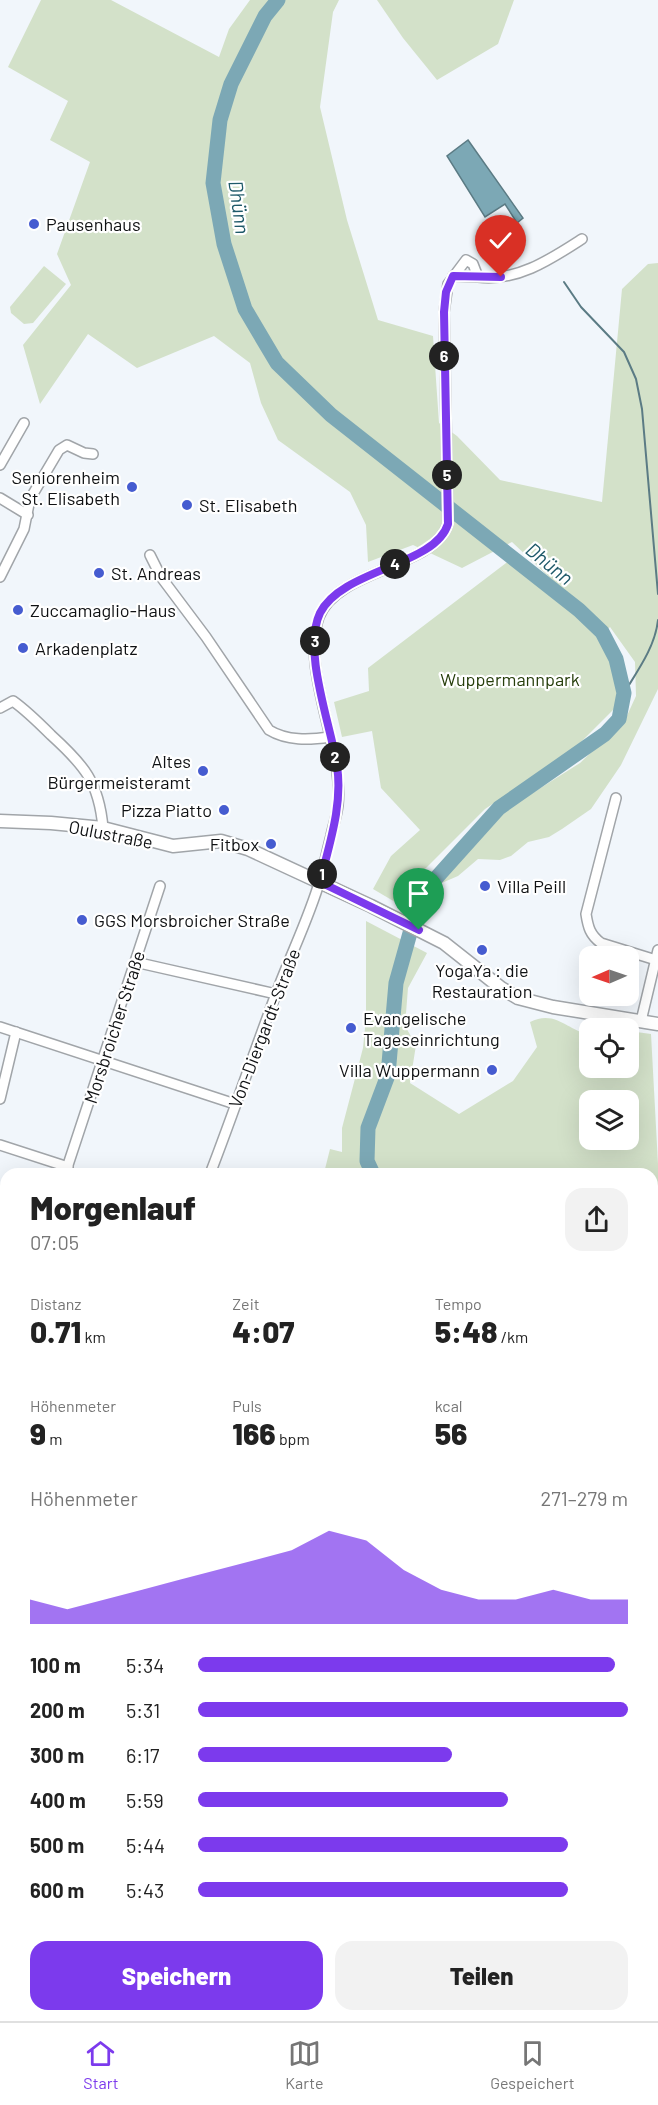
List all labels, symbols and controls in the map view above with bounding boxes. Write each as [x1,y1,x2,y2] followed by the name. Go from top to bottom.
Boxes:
[224,179,256,235] water label: Dhünn
[46,213,141,235] place label: Pausenhaus
[475,215,526,277] pin
[27,217,41,231] marker: Pausenhaus
[484,224,517,257] icon: check
[429,341,459,371] pin: 6
[440,346,448,365] text: 6
[432,460,462,490] pin: 5
[443,465,451,484] text: 5
[11,466,120,509] place label: Seniorenheim St. Elisabeth
[125,480,139,494] marker: Seniorenheim St. Elisabeth
[199,494,298,516] place label: St. Elisabeth
[180,498,194,512] marker: St. Elisabeth
[522,537,578,589] water label: Dhünn
[380,549,410,579] pin: 4
[390,554,400,573] text: 4
[111,562,201,584] place label: St. Andreas
[92,566,106,580] marker: St. Andreas
[30,599,176,621] place label: Zuccamaglio-Haus
[11,603,25,617] marker: Zuccamaglio-Haus
[300,626,330,656] pin: 3
[311,631,319,650] text: 3
[35,637,137,659] place label: Arkadenplatz
[16,641,30,655] marker: Arkadenplatz
[440,668,580,690] park label: Wuppermannpark
[320,742,350,772] pin: 2
[331,747,339,766] text: 2
[48,750,191,793] place label: Altes Bürgermeisteramt
[196,764,210,778] marker: Altes Bürgermeisteramt
[121,799,212,821] place label: Pizza Piatto
[217,803,231,817] marker: Pizza Piatto
[67,815,155,853] street label: Oulustraße
[210,833,259,855] place label: Fitbox
[264,837,278,851] marker: Fitbox
[307,859,337,889] pin: 1
[319,864,325,883] text: 1
[393,868,444,930] pin
[497,875,566,897] place label: Villa Peill
[402,877,435,910] icon: arrive
[478,879,492,893] marker: Villa Peill
[94,909,290,931] place label: GGS Morsbroicher Straße
[75,913,89,927] marker: GGS Morsbroicher Straße
[475,943,489,957] marker: YogaYa : die Restauration
[223,945,305,1111] street label: Von-Diergardt-Straße
[579,946,639,1006] north arrow
[579,946,639,1150] map controls
[79,948,149,1106] street label: Morsbroicher Straße
[432,959,532,1002] place label: YogaYa : die Restauration
[363,1007,500,1050] place label: Evangelische Tageseinrichtung
[579,1018,639,1078] button: locate
[344,1021,358,1035] marker: Evangelische Tageseinrichtung
[339,1059,480,1081] place label: Villa Wuppermann
[485,1063,499,1077] marker: Villa Wuppermann
[579,1090,639,1150] button: layers
[30,1187,196,1227] text: Morgenlauf
[565,1188,628,1251] button: share
[30,1230,79,1254] text: 07:05
[30,1294,81,1313] text: Distanz
[232,1294,260,1313] text: Zeit
[435,1294,482,1313] text: Tempo
[30,1313,81,1349] text: 0.71
[232,1313,295,1349] text: 4:07
[435,1313,497,1349] text: 5:48
[81,1327,106,1346] text: km
[497,1327,528,1346] text: /km
[30,1396,116,1415] text: Höhenmeter
[232,1396,262,1415] text: Puls
[435,1396,463,1415] text: kcal
[30,1415,46,1451] text: 9
[232,1415,276,1451] text: 166
[435,1415,467,1451] text: 56
[46,1429,62,1448] text: m
[276,1429,310,1448] text: bpm
[30,1486,138,1510] text: Höhenmeter
[541,1486,628,1510] text: 271–279 m
[30,1653,81,1677] text: 100 m
[126,1653,164,1677] text: 5:34
[30,1698,85,1722] text: 200 m
[126,1698,160,1722] text: 5:31
[30,1743,84,1767] text: 300 m
[126,1743,160,1767] text: 6:17
[30,1788,86,1812] text: 400 m
[126,1788,164,1812] text: 5:59
[30,1833,84,1857] text: 500 m
[126,1833,165,1857] text: 5:44
[30,1878,84,1902] text: 600 m
[126,1878,164,1902] text: 5:43
[30,1941,323,2010] button: Speichern
[335,1941,628,2010] button: Teilen
[83,2037,119,2092] tab: Start
[285,2037,323,2092] tab: Karte
[490,2037,575,2092] tab: Gespeichert

